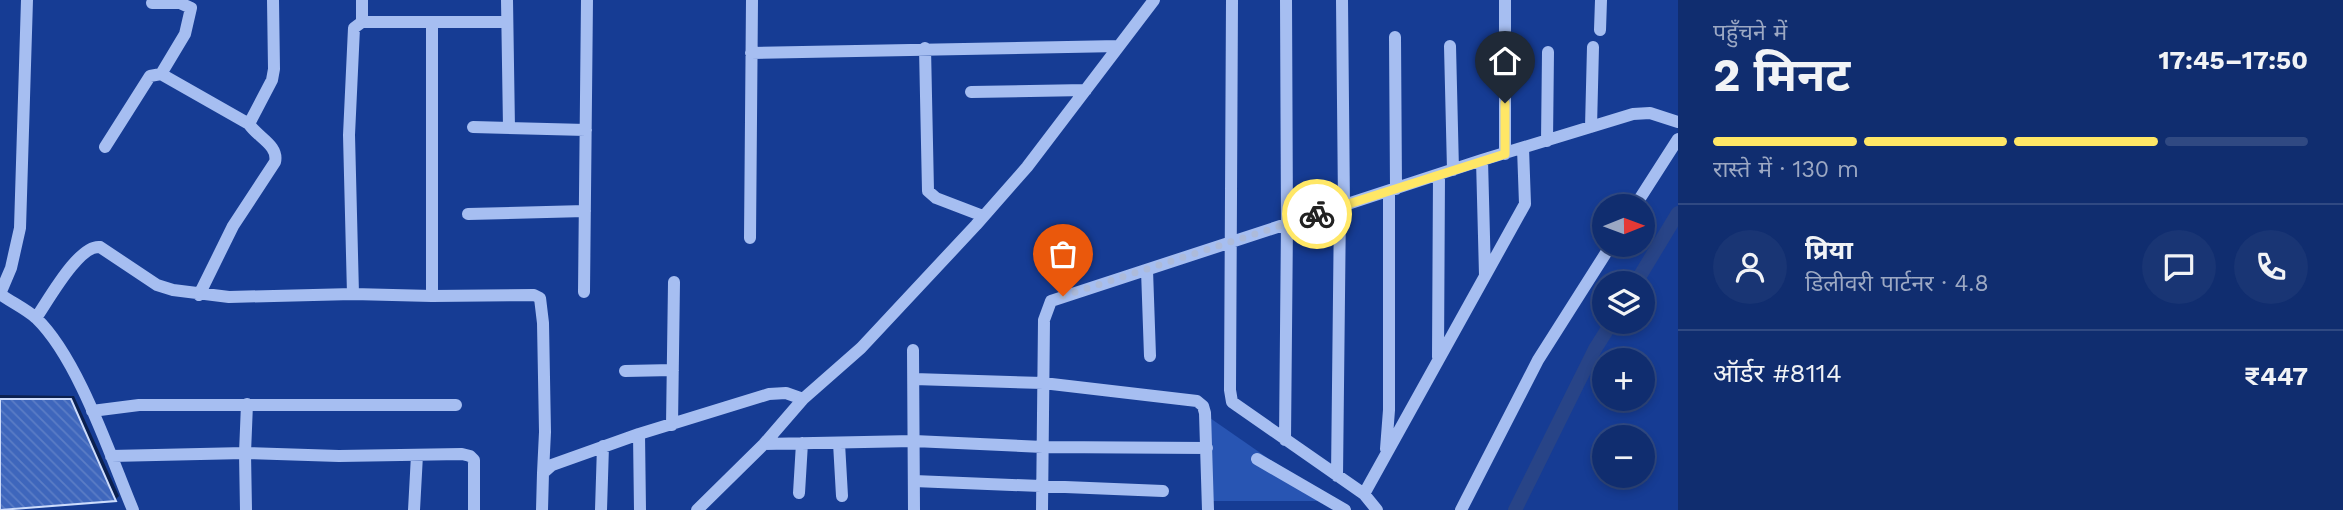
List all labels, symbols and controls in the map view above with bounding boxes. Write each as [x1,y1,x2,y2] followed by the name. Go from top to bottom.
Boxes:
[1713,19,1787,46] text: पहुँचने में
[1475,31,1535,103] pin
[1486,42,1524,80] icon: home
[2158,45,2308,75] text: 17:45–17:50
[1713,48,1850,102] text: 2 मिनट
[1713,156,1859,183] text: रास्ते में · 130 m
[1282,179,1352,249] courier
[1592,194,1656,257] north arrow
[1592,194,1655,488] map controls
[1298,195,1336,233] icon: bike
[1033,224,1093,296] pin
[1713,230,1787,304] button: person
[2142,230,2216,304] button: chat
[2234,230,2308,304] button: phone
[1044,235,1082,273] icon: bag
[1805,235,1853,265] text: प्रिया
[1805,270,1989,297] text: डिलीवरी पार्टनर · 4.8
[1592,271,1655,334] button: layers
[1592,348,1655,411] button: +
[1713,358,1842,388] text: ऑर्डर #8114
[2244,361,2308,391] text: ₹447
[1592,425,1655,488] button: −

